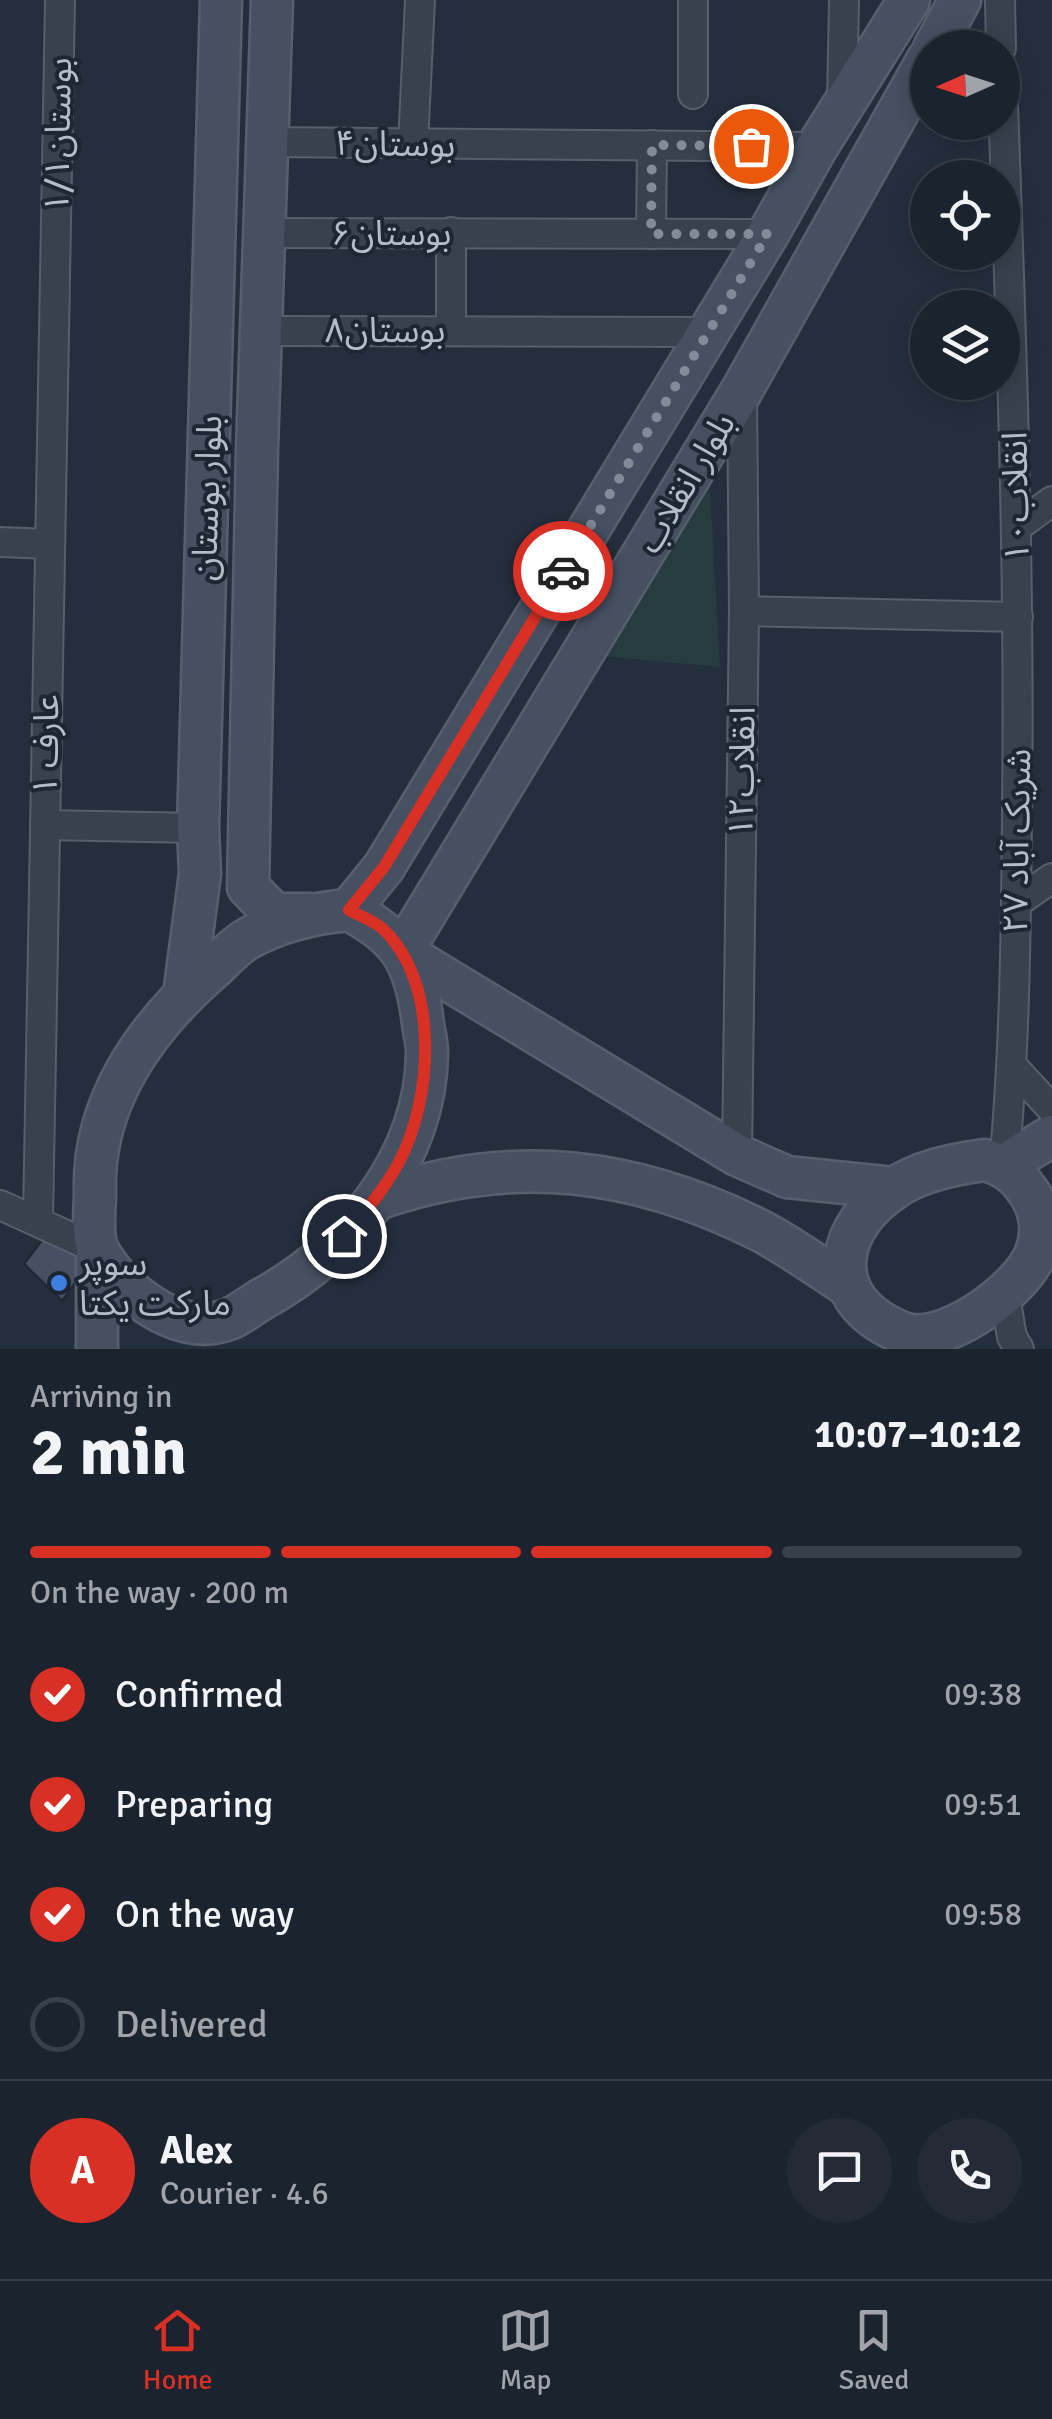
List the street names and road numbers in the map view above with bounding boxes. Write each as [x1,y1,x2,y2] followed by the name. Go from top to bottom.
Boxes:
[35,57,81,213] street label: بوستان۱/۱
[334,121,456,167] street label: بوستان۴
[331,212,451,255] street label: بوستان۶
[325,309,445,352] street label: بوستان۸
[627,405,745,561] street label: بلوار انقلاب
[183,414,231,582] street label: بلوار بوستان
[993,431,1039,563] street label: انقلاب۱۰
[24,694,68,796] street label: عارف ۱
[719,706,765,838] street label: انقلاب۱۲
[994,748,1040,934] street label: شریک آباد ۲۷

